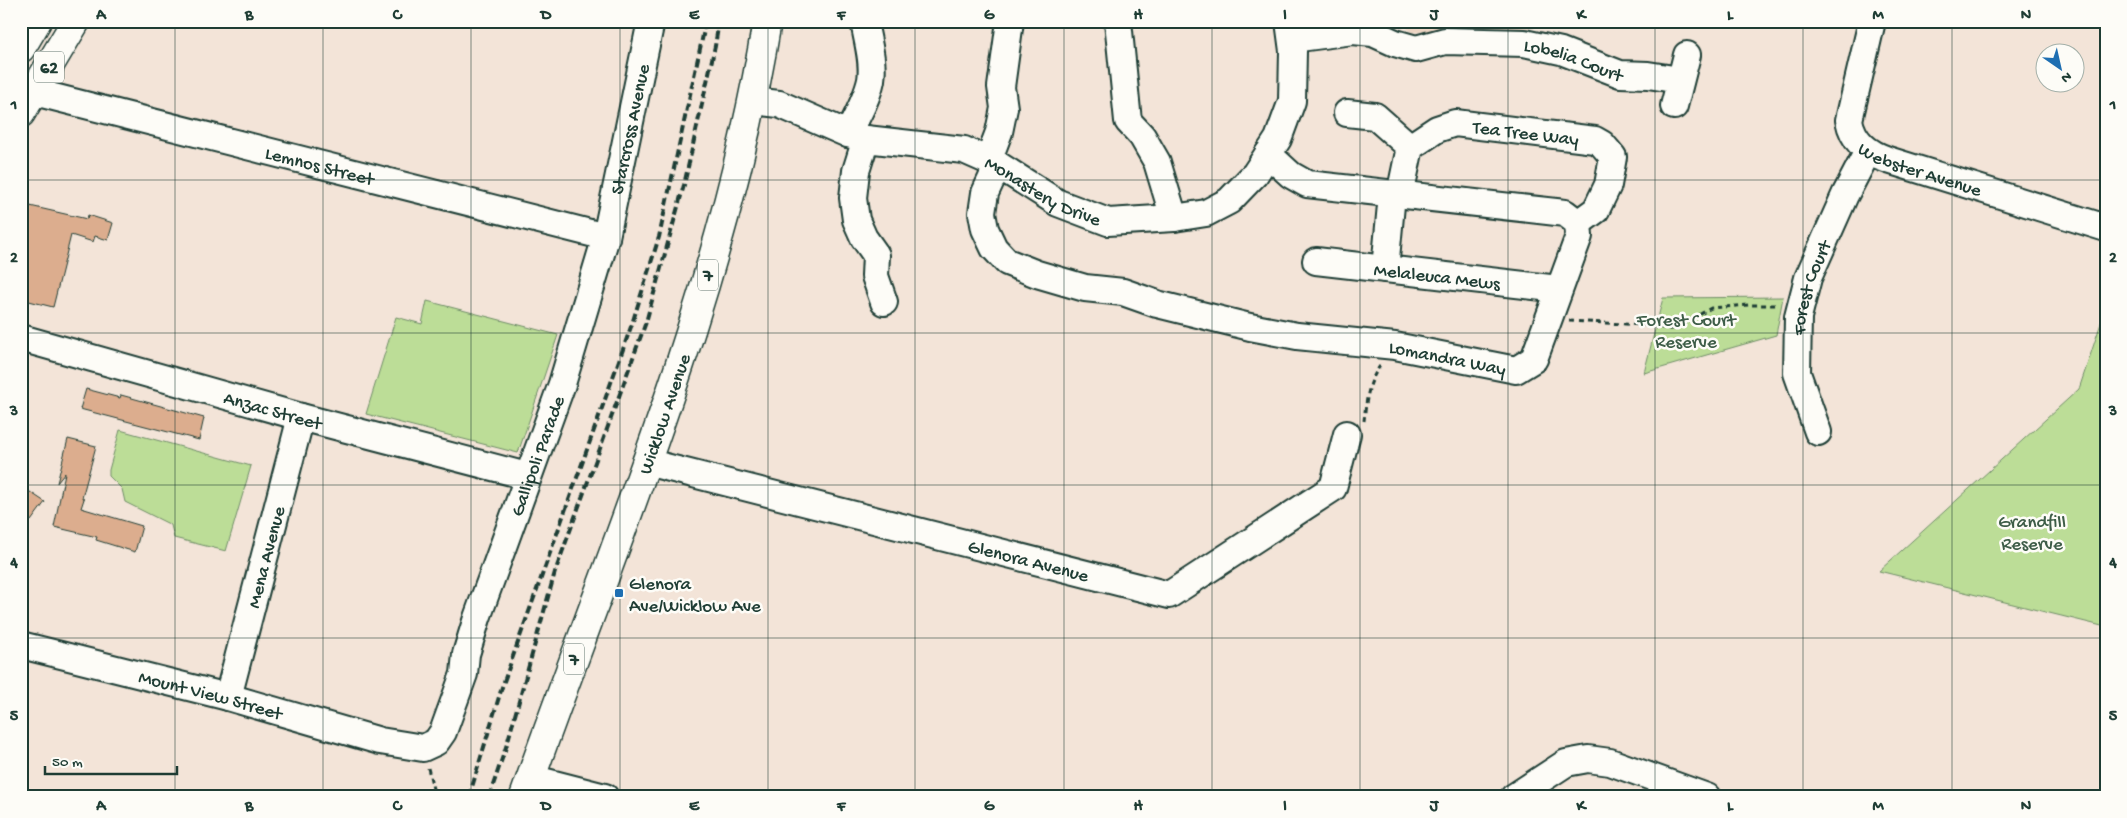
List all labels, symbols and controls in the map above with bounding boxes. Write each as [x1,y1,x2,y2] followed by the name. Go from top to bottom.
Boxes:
[95,7,107,26] text: A
[244,7,254,26] text: B
[392,7,403,26] text: C
[539,7,552,26] text: D
[689,7,700,26] text: E
[836,7,847,26] text: F
[984,7,995,26] text: G
[1133,7,1143,26] text: H
[1283,7,1287,26] text: I
[1429,7,1440,26] text: J
[1576,7,1588,26] text: K
[1727,7,1734,26] text: L
[1872,7,1884,26] text: M
[2021,7,2032,26] text: N
[1521,35,1628,90] street label: Lobelia Court
[2034,42,2084,92] north arrow
[34,52,64,82] road number: 62
[607,62,657,197] street label: Starcross Avenue
[2057,67,2074,86] text: N
[10,97,17,116] text: 1
[2109,97,2116,116] text: 1
[1470,117,1580,153] street label: Tea Tree Way
[1852,139,1984,204] street label: Webster Avenue
[262,143,378,193] street label: Lemnos Street
[980,153,1104,233] street label: Monastery Drive
[1790,236,1839,336] street label: Forest Court
[10,250,18,269] text: 2
[2109,250,2117,269] text: 2
[698,260,718,290] road number: 7
[1372,260,1502,297] street label: Melaleuca Mews
[1636,310,1738,355] park label: Forest Court Reserve
[1388,337,1508,383] street label: Lomandra Way
[635,351,698,478] street label: Wicklow Avenue
[221,388,326,438] street label: Anzac Street
[507,393,572,520] street label: Gallipoli Parade
[9,403,18,422] text: 3
[2108,403,2117,422] text: 3
[244,504,292,611] street label: Mena Avenue
[1998,512,2066,557] park label: Grandfill Reserve
[965,536,1091,589] street label: Glenora Avenue
[9,555,18,574] text: 4
[2108,555,2117,574] text: 4
[629,574,761,619] place label: Glenora Ave/Wicklow Ave
[613,587,625,599] marker: Glenora Ave/Wicklow Ave
[564,644,584,674] road number: 7
[136,667,287,728] street label: Mount View Street
[10,708,19,727] text: 5
[2109,708,2118,727] text: 5
[45,743,178,775] scale bar
[52,754,83,772] text: 50 m
[95,798,107,817] text: A
[244,798,254,817] text: B
[392,798,403,817] text: C
[539,798,552,817] text: D
[689,798,700,817] text: E
[836,798,847,817] text: F
[984,798,995,817] text: G
[1133,798,1143,817] text: H
[1283,798,1287,817] text: I
[1429,798,1440,817] text: J
[1576,798,1588,817] text: K
[1727,798,1734,817] text: L
[1872,798,1884,817] text: M
[2021,798,2032,817] text: N

